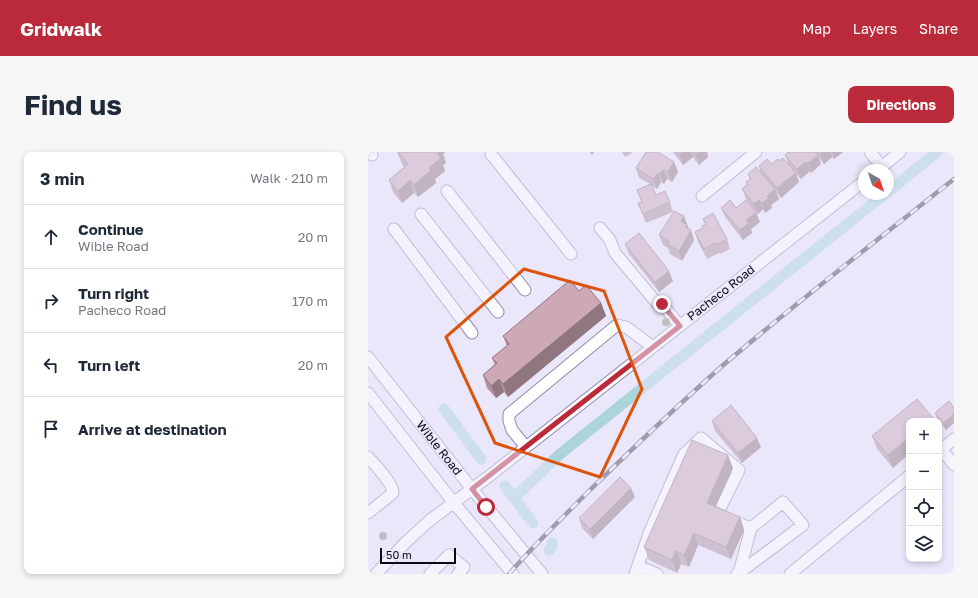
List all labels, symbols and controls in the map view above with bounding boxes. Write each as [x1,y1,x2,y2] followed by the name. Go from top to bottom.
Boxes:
[20,17,102,40] text: Gridwalk
[802,20,831,37] text: Map
[853,20,897,37] text: Layers
[919,20,958,37] text: Share
[848,86,954,123] button: Directions
[24,88,122,121] text: Find us
[858,164,894,200] north arrow
[40,168,84,189] text: 3 min
[250,170,328,186] text: Walk · 210 m
[78,220,144,238] text: Continue
[40,226,62,248] icon: ahead
[298,229,328,245] text: 20 m
[78,238,149,254] text: Wible Road
[684,262,757,324] street label: Pacheco Road
[78,284,149,302] text: Turn right
[40,290,62,312] icon: right
[292,293,328,309] text: 170 m
[653,295,671,313] route end
[78,302,166,318] text: Pacheco Road
[40,354,62,376] icon: left
[78,356,140,374] text: Turn left
[298,357,328,373] text: 20 m
[413,417,465,478] street label: Wible Road
[40,418,62,440] icon: arrive
[906,418,942,562] map controls
[906,418,942,454] button: +
[78,420,227,438] text: Arrive at destination
[906,454,942,490] button: −
[906,490,942,526] button: locate
[477,498,495,516] route start
[906,526,942,562] button: layers
[380,546,456,565] scale bar
[386,548,412,561] text: 50 m

